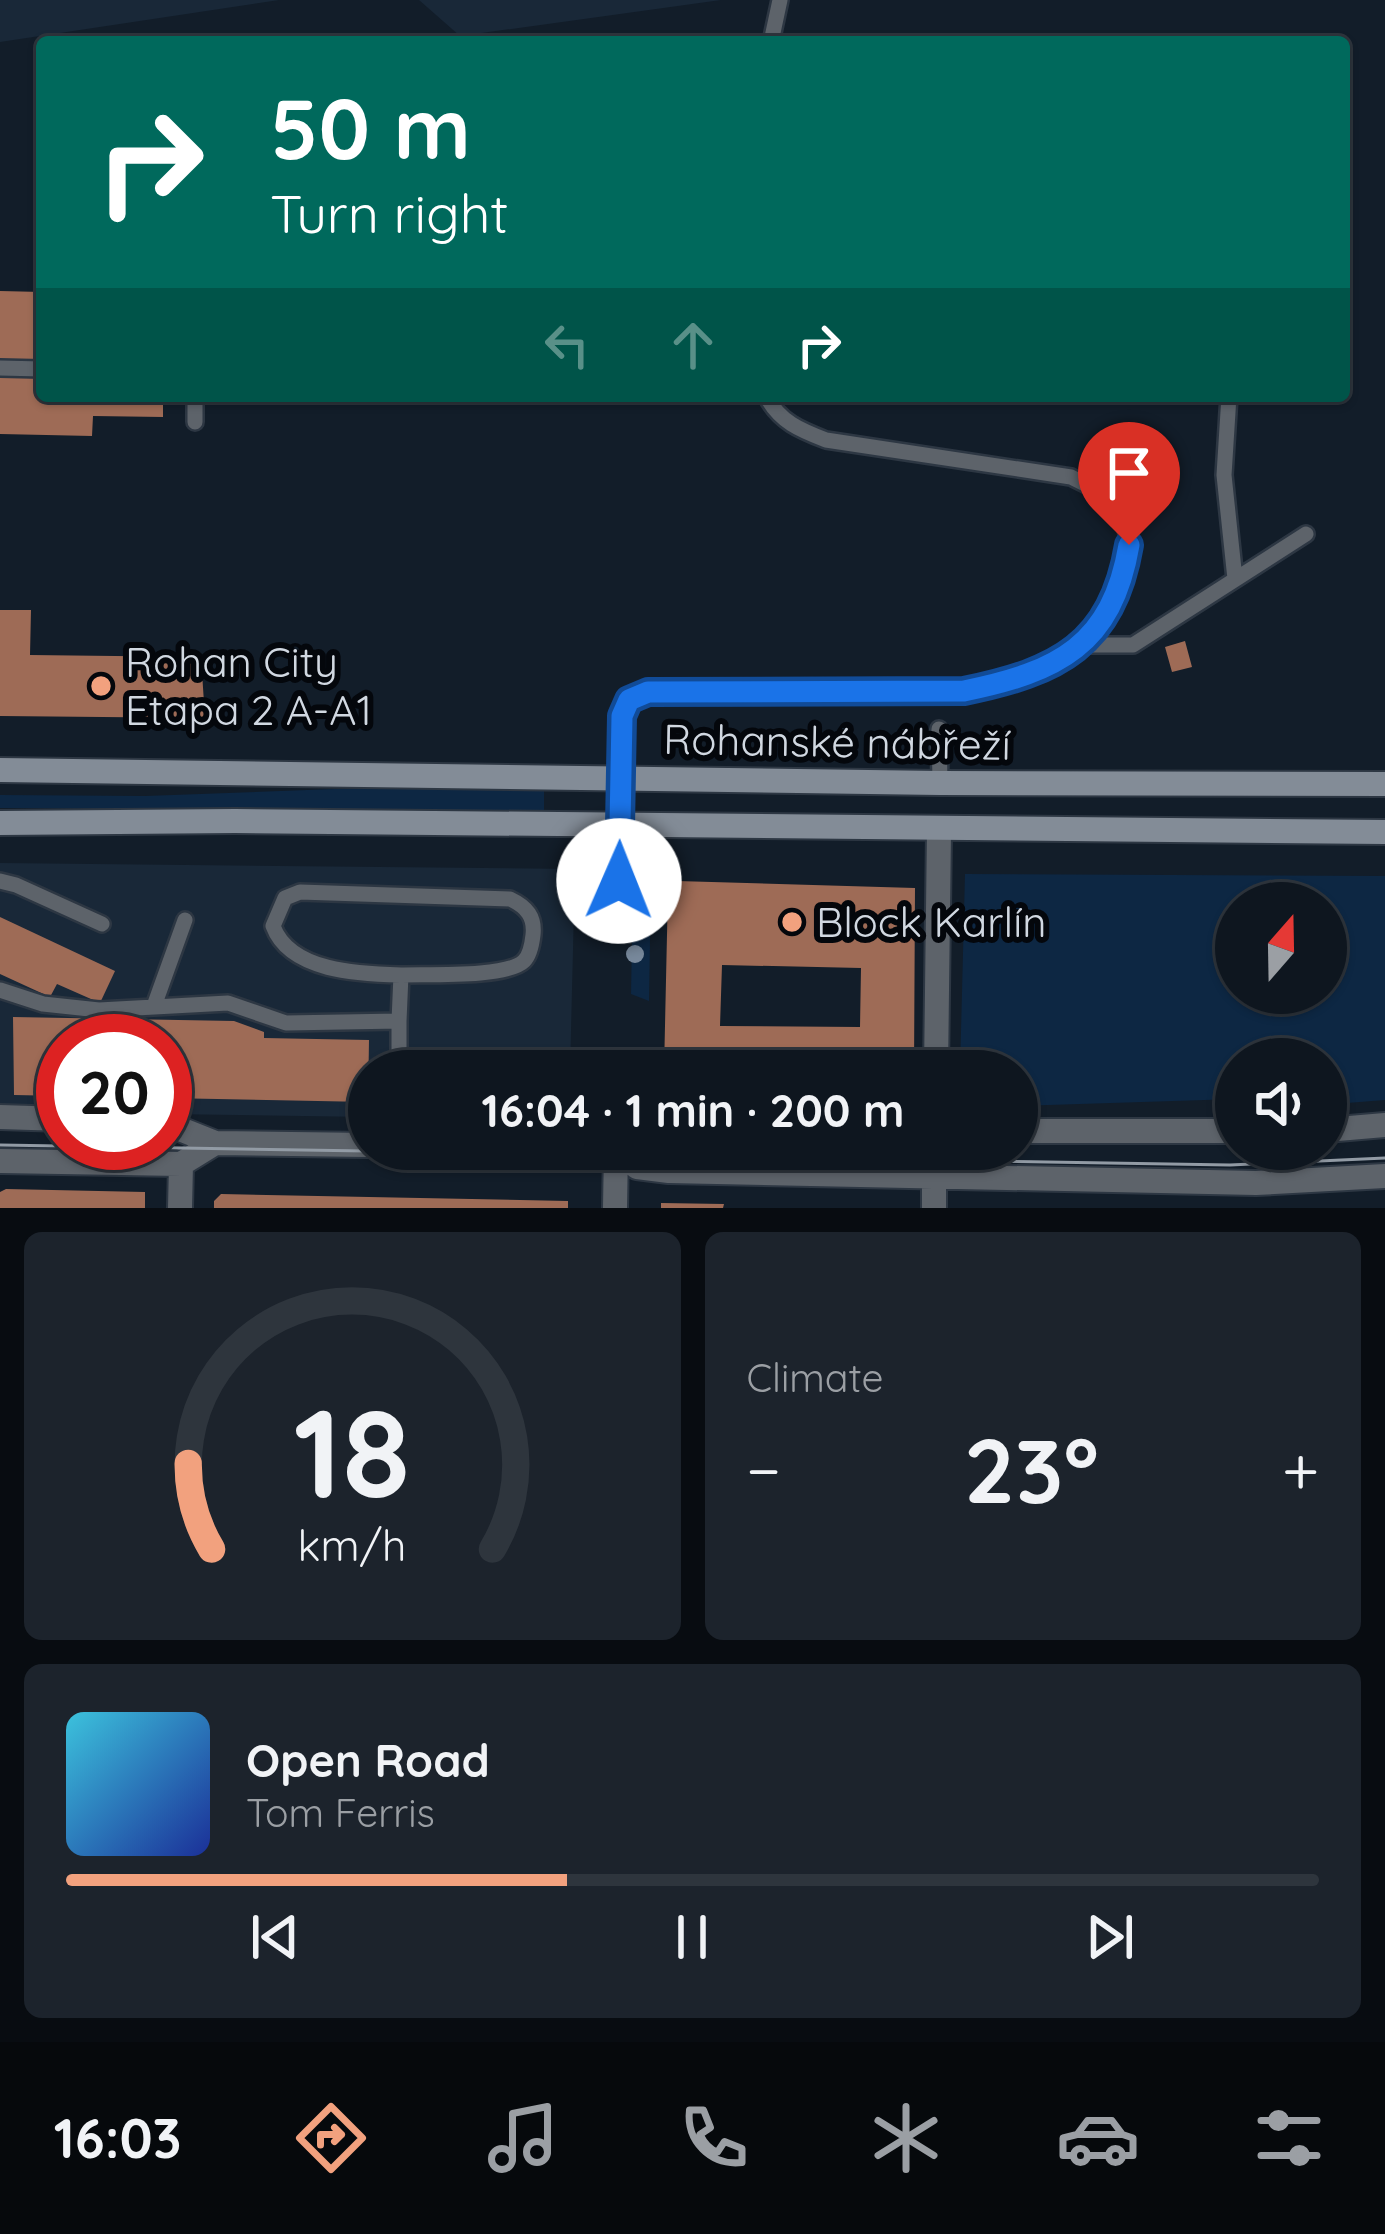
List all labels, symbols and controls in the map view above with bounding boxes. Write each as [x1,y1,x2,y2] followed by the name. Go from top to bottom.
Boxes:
[270,75,471,180] text: 50 m
[72,84,228,240] icon: right
[270,179,509,247] text: Turn right
[534,312,600,378] icon: left
[660,312,726,378] icon: ahead
[786,312,852,378] icon: right
[1078,422,1180,545] pin
[1096,440,1162,506] icon: arrive
[125,635,372,736] place label: Rohan City Etapa 2 A-A1
[88,673,114,699] marker: Rohan City Etapa 2 A-A1
[663,712,1011,771] street label: Rohanské nábřeží
[556,818,682,944] position arrow
[1215,882,1347,1014] north arrow
[1215,882,1347,1170] map controls
[816,895,1046,948] place label: Block Karlín
[779,909,805,935] marker: Block Karlín
[36,1014,192,1170] speed limit sign: 20
[1215,1038,1347,1170] button: sound
[481,1082,905,1138] text: 16:04 · 1 min · 200 m
[747,1353,884,1402] text: Climate
[294,1373,411,1529] text: 18
[964,1413,1099,1526] text: 23°
[747,1428,781,1511] text: −
[1282,1428,1319,1511] text: +
[298,1518,407,1572] text: km/h
[246,1732,490,1788] text: Open Road
[246,1788,435,1837] text: Tom Ferris
[242,1904,308,1970] icon: previous
[659,1904,725,1970] icon: pause
[1077,1904,1143,1970] icon: next
[289,2096,373,2180] icon: directions
[481,2096,565,2180] icon: music
[672,2096,756,2180] icon: phone
[864,2096,948,2180] icon: climate
[1056,2096,1140,2180] icon: car
[1247,2096,1331,2180] icon: filters
[54,2104,182,2172] text: 16:03

